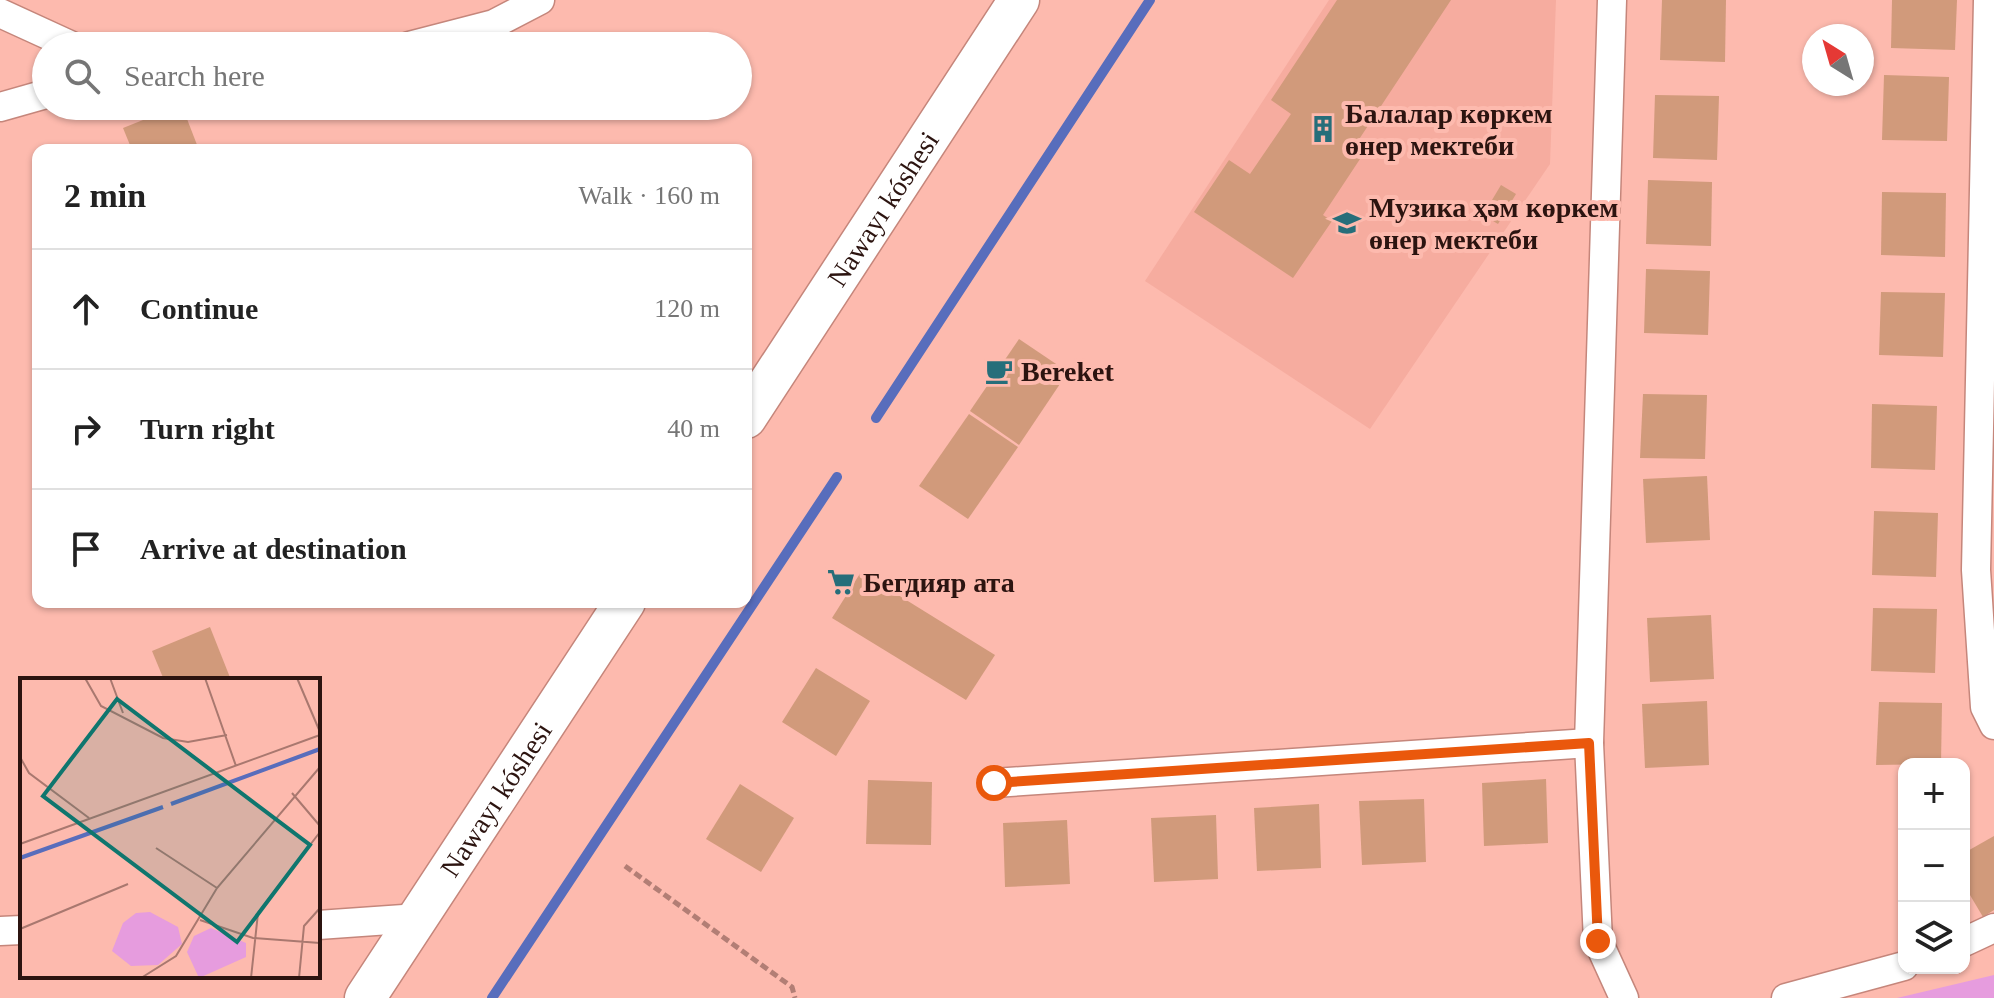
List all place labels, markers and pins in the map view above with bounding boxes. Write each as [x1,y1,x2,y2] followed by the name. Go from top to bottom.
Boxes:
[1345,98,1553,161] place label: Балалар көркем өнер мектеби
[1308,114,1338,144] building icon: Балалар көркем өнер мектеби
[1369,192,1618,255] place label: Музика ҳәм көркем өнер мектеби
[1332,208,1362,238] school or university icon: Музика ҳәм көркем өнер мектеби
[984,356,1014,386] cafe icon: Bereket
[1021,356,1114,387] place label: Bereket
[826,567,856,597] supermarket icon: Бегдияр ата
[863,567,1015,598] place label: Бегдияр ата

